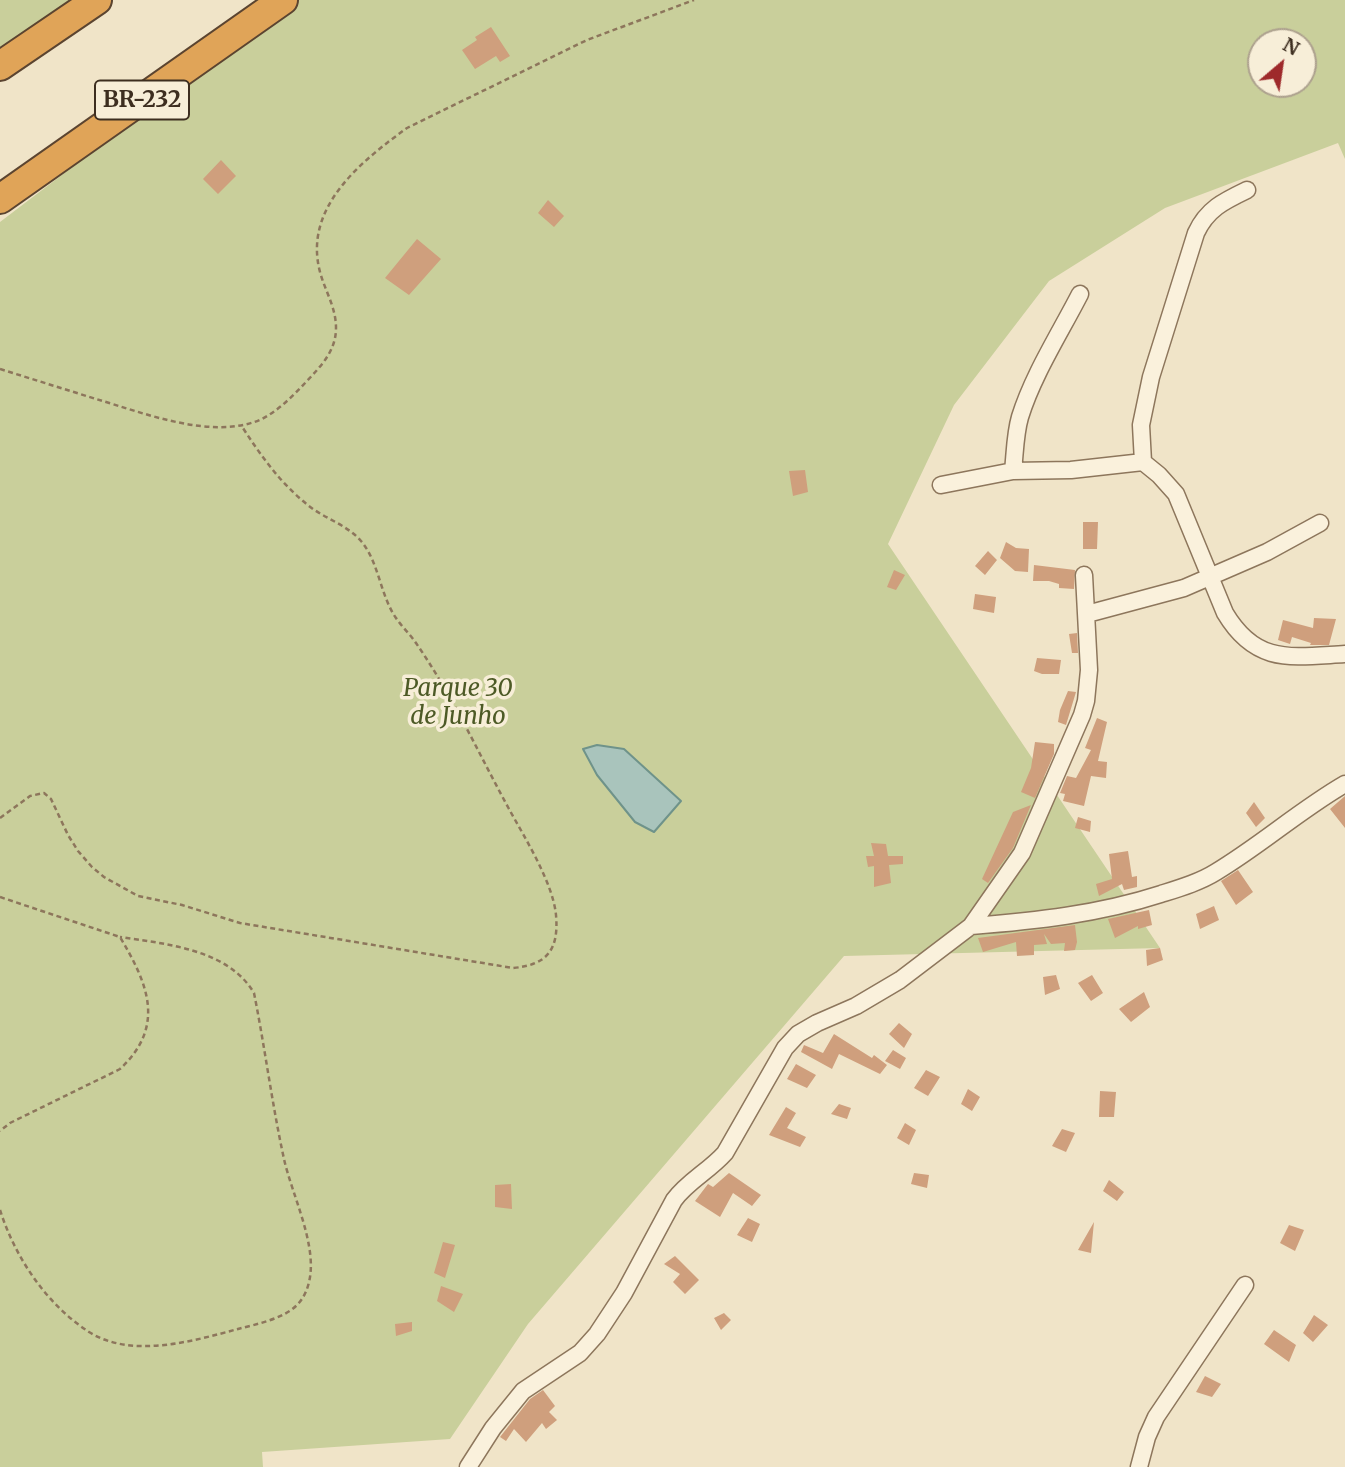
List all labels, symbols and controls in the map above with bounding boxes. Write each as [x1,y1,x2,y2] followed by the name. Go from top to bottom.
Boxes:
[1247,28,1317,98] north arrow
[1279,32,1304,61] text: N
[95,80,189,120] road number: BR-232
[403,675,513,731] park label: Parque 30 de Junho

